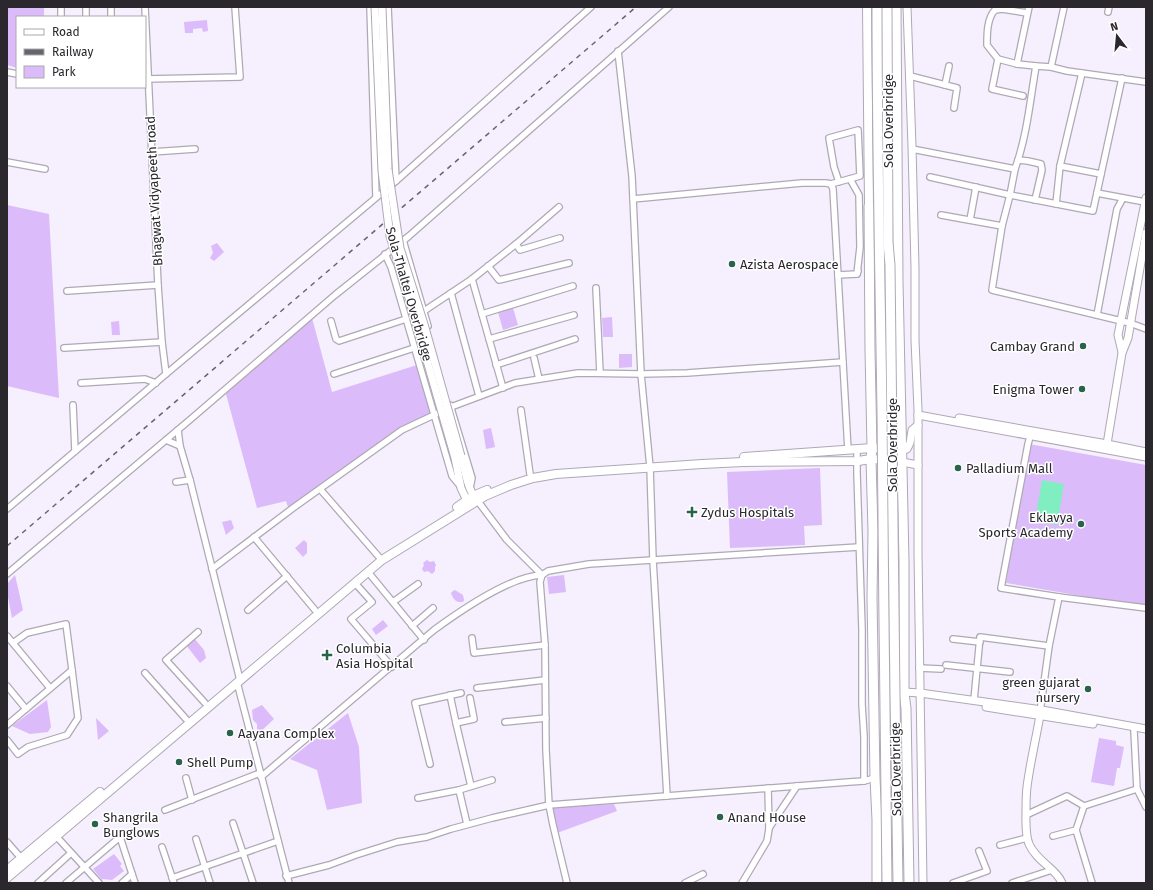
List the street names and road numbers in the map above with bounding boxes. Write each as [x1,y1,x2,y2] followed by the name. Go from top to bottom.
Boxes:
[881,74,896,168] street label: Sola Overbridge
[143,116,165,266] street label: Bhagwat Vidyapeeth road
[383,225,435,363] street label: Sola-Thaltej Overbridge
[885,398,900,492] street label: Sola Overbridge
[888,722,904,816] street label: Sola Overbridge

